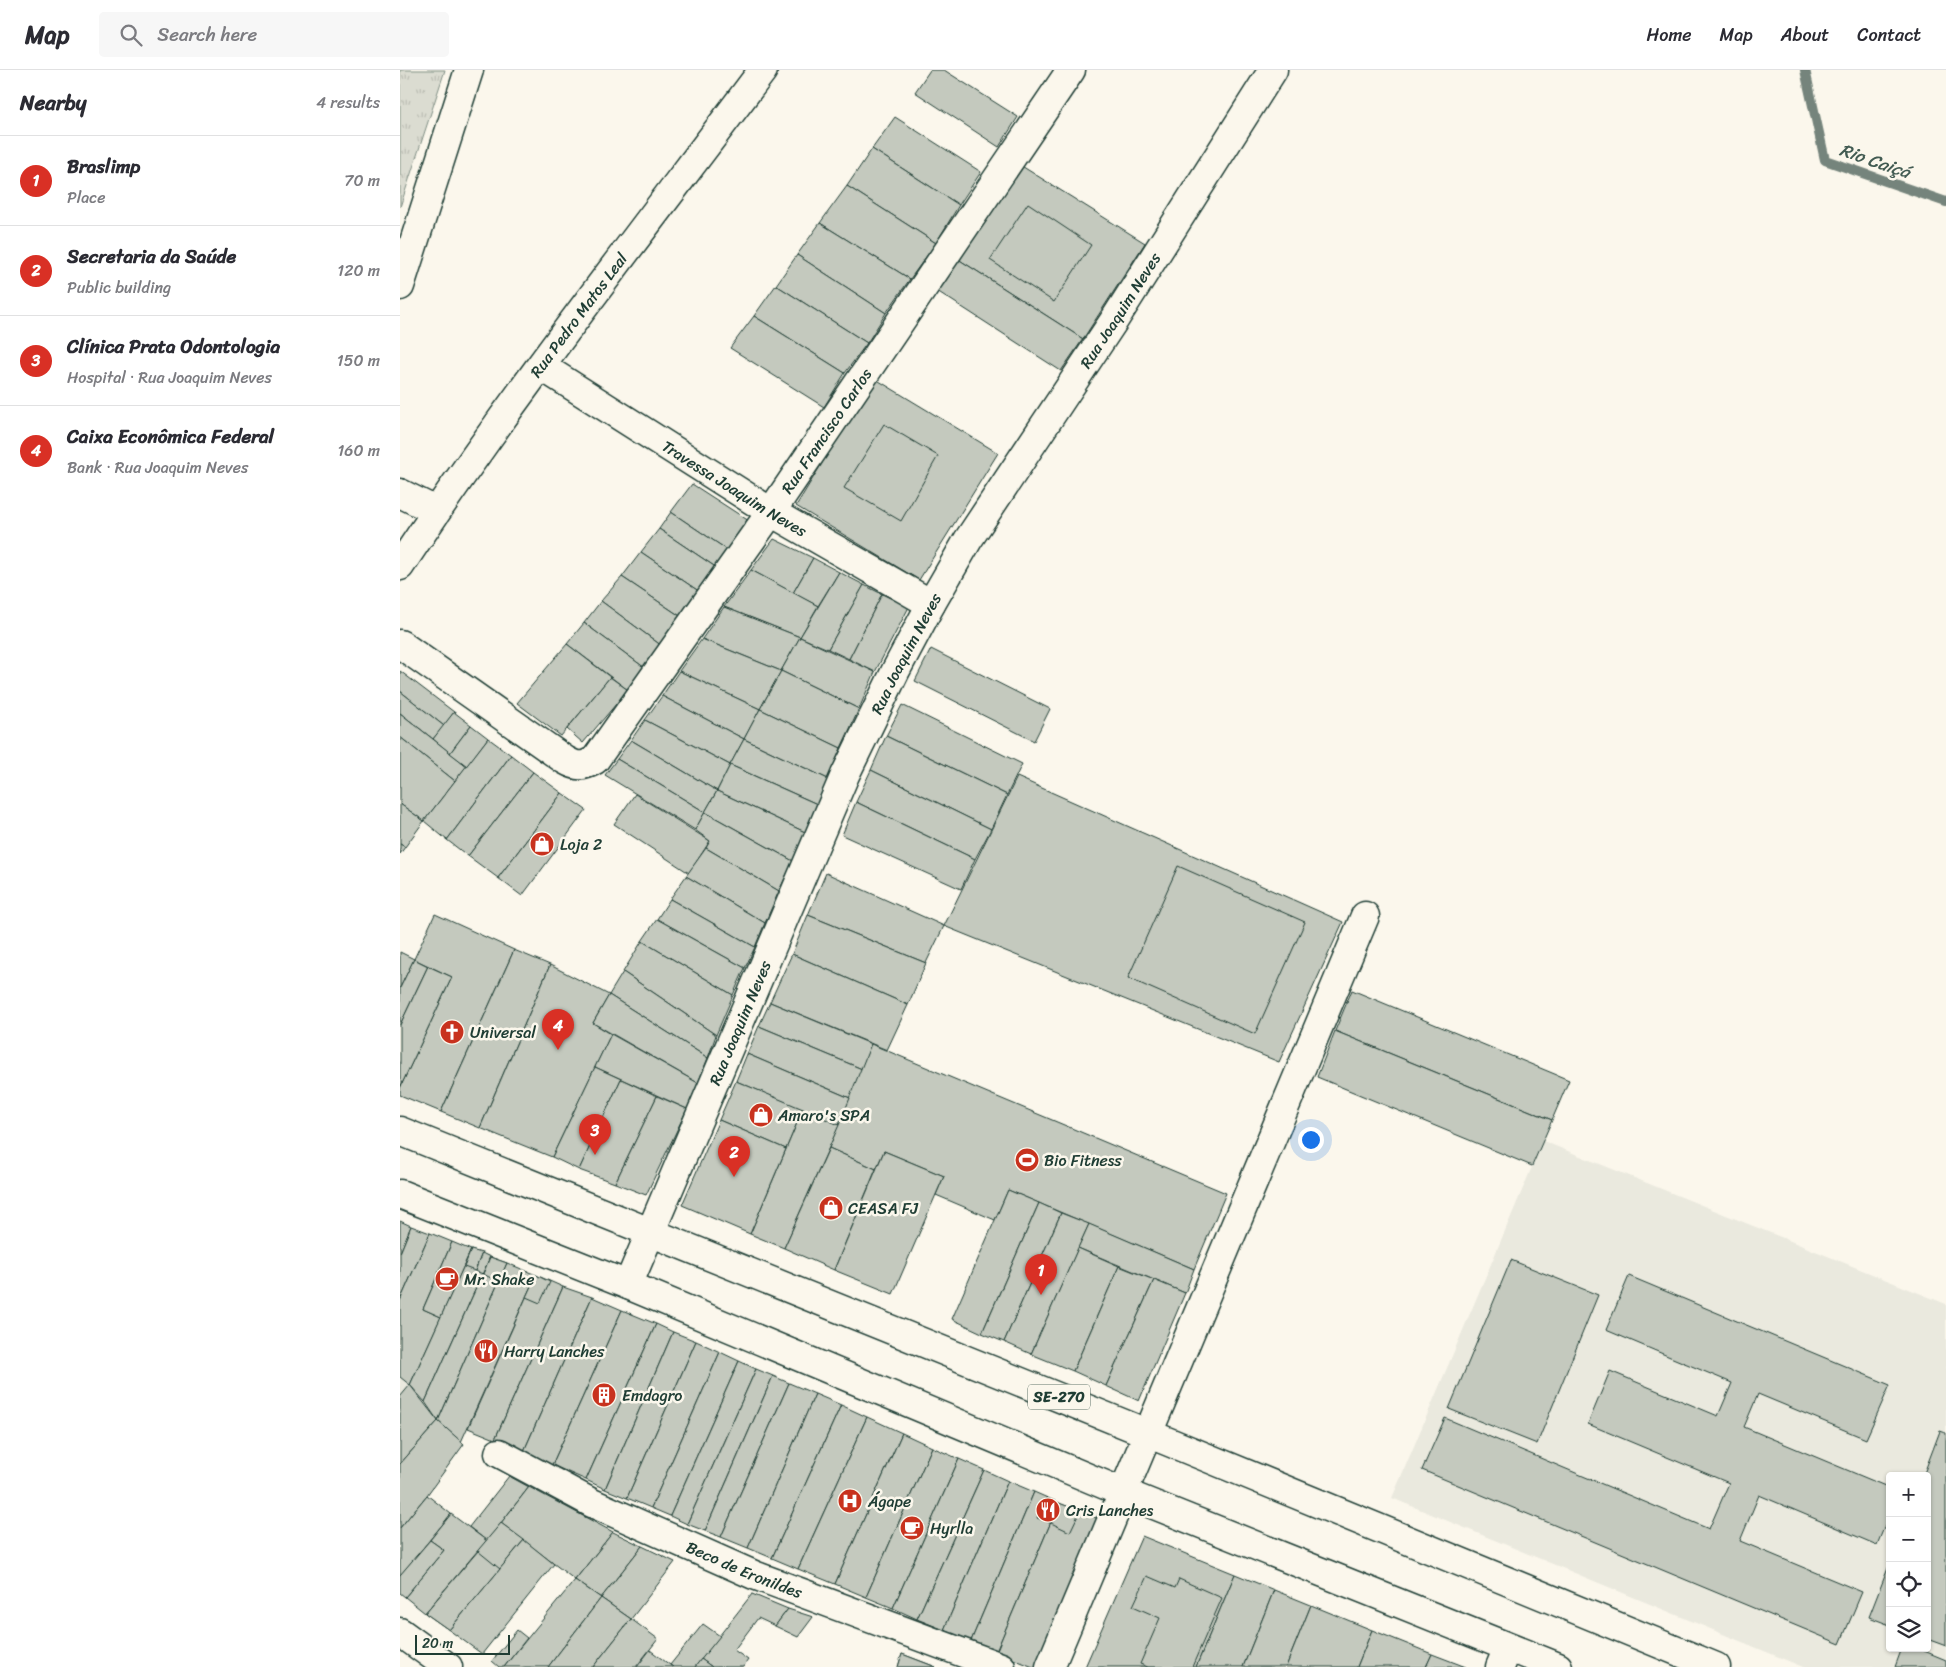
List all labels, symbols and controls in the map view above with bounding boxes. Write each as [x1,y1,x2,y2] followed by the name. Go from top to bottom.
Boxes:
[99,12,449,57] search box
[25,14,69,56] text: Map
[157,18,257,51] text: Search here
[1647,19,1692,51] text: Home
[1720,19,1753,51] text: Map
[1781,19,1829,51] text: About
[1857,19,1921,51] text: Contact
[117,21,145,49] icon: search
[20,84,86,122] text: Nearby
[316,88,380,117] text: 4 results
[1835,134,1918,189] water label: Rio Caiçá
[67,150,140,183] text: Braslimp
[33,166,39,195] text: 1
[344,166,380,195] text: 70 m
[67,183,106,212] text: Place
[67,240,236,273] text: Secretaria da Saúde
[522,246,635,384] street label: Rua Pedro Matos Leal
[1072,246,1169,375] street label: Rua Joaquim Neves
[31,256,41,285] text: 2
[337,256,380,285] text: 120 m
[67,273,171,302] text: Public building
[67,330,280,363] text: Clínica Prata Odontologia
[32,346,40,375] text: 3
[337,346,380,375] text: 150 m
[773,362,880,500] street label: Rua Francisco Carlos
[67,363,272,392] text: Hospital · Rua Joaquim Neves
[67,420,274,453] text: Caixa Econômica Federal
[656,432,813,545] street label: Travessa Joaquim Neves
[31,436,41,465] text: 4
[337,436,380,465] text: 160 m
[67,453,248,482] text: Bank · Rua Joaquim Neves
[863,587,950,720] street label: Rua Joaquim Neves
[560,830,602,859] place label: Loja 2
[529,831,555,857] shop icon: Loja 2
[701,955,780,1090] street label: Rua Joaquim Neves
[542,1009,574,1050] pin: 4
[470,1018,536,1047] place label: Universal
[439,1019,465,1045] church icon: Universal
[777,1101,870,1130] place label: Amaro's SPA
[748,1102,774,1128] shop icon: Amaro's SPA
[579,1114,611,1155] pin: 3
[1298,1127,1324,1153] your location
[718,1136,750,1177] pin: 2
[1044,1146,1122,1175] place label: Bio Fitness
[1014,1147,1040,1173] sports icon: Bio Fitness
[848,1194,919,1223] place label: CEASA FJ
[818,1195,844,1221] shop icon: CEASA FJ
[1025,1254,1057,1295] pin: 1
[464,1265,535,1294] place label: Mr. Shake
[434,1266,460,1292] cafe icon: Mr. Shake
[504,1337,605,1366] place label: Harry Lanches
[473,1338,499,1364] restaurant icon: Harry Lanches
[622,1381,682,1410] place label: Emdagro
[591,1382,617,1408] building icon: Emdagro
[1028,1384,1090,1410] road number: SE-270
[1886,1472,1931,1652] map controls
[1886,1472,1931,1517] button: +
[867,1487,911,1516] place label: Ágape
[837,1488,863,1514] hospital icon: Ágape
[1066,1496,1154,1525] place label: Cris Lanches
[1035,1497,1061,1523] restaurant icon: Cris Lanches
[930,1514,973,1543] place label: Hyrlla
[899,1515,925,1541] cafe icon: Hyrlla
[1886,1517,1931,1562] button: −
[681,1533,807,1607] street label: Beco de Eronildes
[1886,1562,1931,1607] button: locate
[1886,1607,1931,1652] button: layers
[422,1631,453,1656] text: 20 m
[415,1632,510,1655] scale bar

